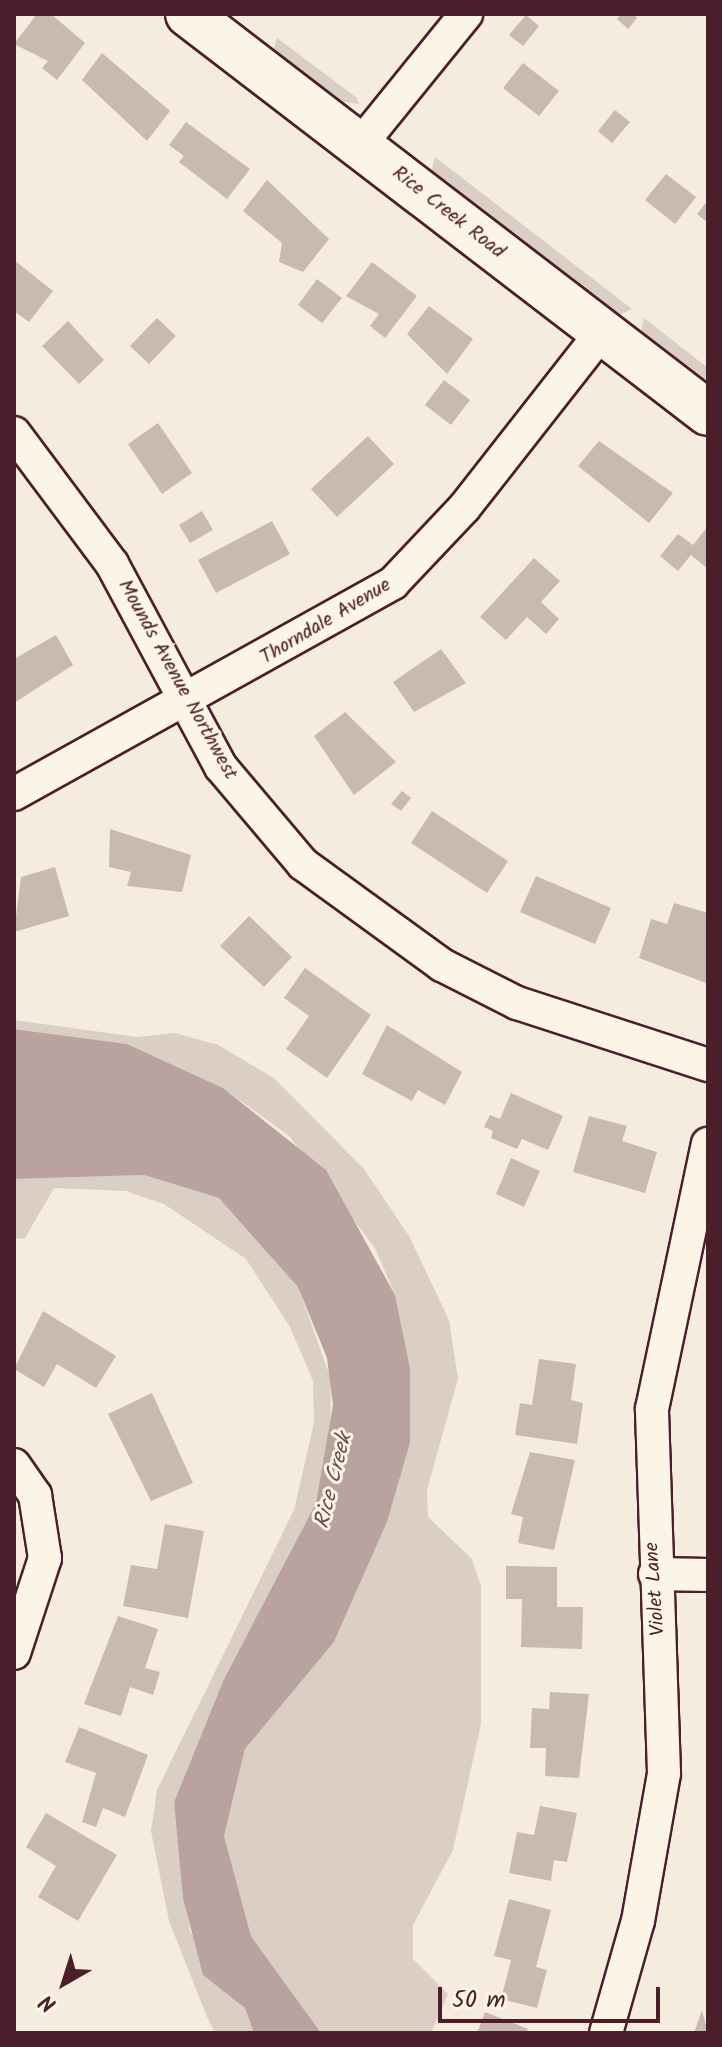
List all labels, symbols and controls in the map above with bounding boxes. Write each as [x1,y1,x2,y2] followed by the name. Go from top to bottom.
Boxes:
[387,162,509,264] street label: Rice Creek Road
[256,574,396,670] street label: Thorndale Avenue
[112,576,242,784] street label: Mounds Avenue Northwest
[309,1431,359,1531] water label: Rice Creek
[641,1541,671,1637] street label: Violet Lane
[24,1943,104,2023] north arrow
[442,1971,664,2021] scale bar
[452,1981,506,2020] text: 50 m
[32,1984,65,2020] text: N

